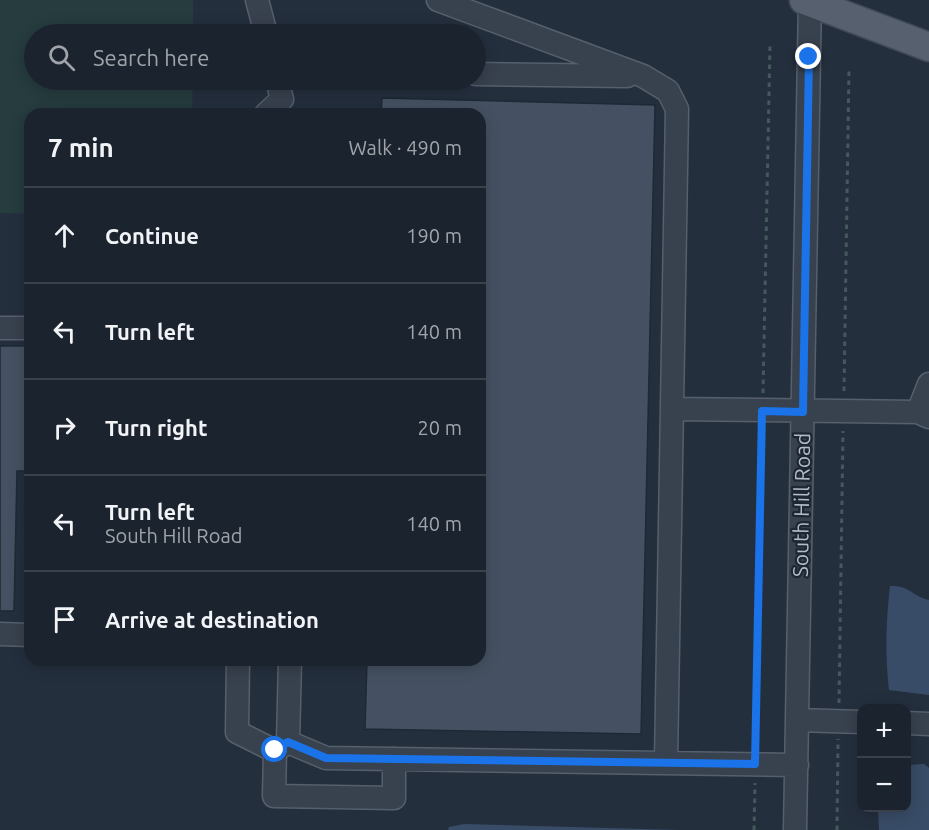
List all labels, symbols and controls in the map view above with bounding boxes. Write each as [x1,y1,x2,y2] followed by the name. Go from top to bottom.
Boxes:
[24,24,486,90] search box
[45,41,78,74] icon: search
[795,43,821,69] route end
[93,45,209,70] text: Search here
[48,133,114,162] text: 7 min
[349,136,462,159] text: Walk · 490 m
[48,219,81,252] icon: ahead
[105,223,199,248] text: Continue
[406,224,462,247] text: 190 m
[48,315,81,348] icon: left
[105,319,195,344] text: Turn left
[406,320,462,343] text: 140 m
[48,411,81,444] icon: right
[105,415,207,440] text: Turn right
[418,416,462,439] text: 20 m
[788,433,814,577] street label: South Hill Road
[105,499,195,524] text: Turn left
[48,507,81,540] icon: left
[406,512,462,535] text: 140 m
[105,524,242,547] text: South Hill Road
[48,603,81,636] icon: arrive
[105,607,319,632] text: Arrive at destination
[857,704,911,812] map controls
[857,704,911,758] button: +
[261,736,287,762] route start
[857,758,911,812] button: −

